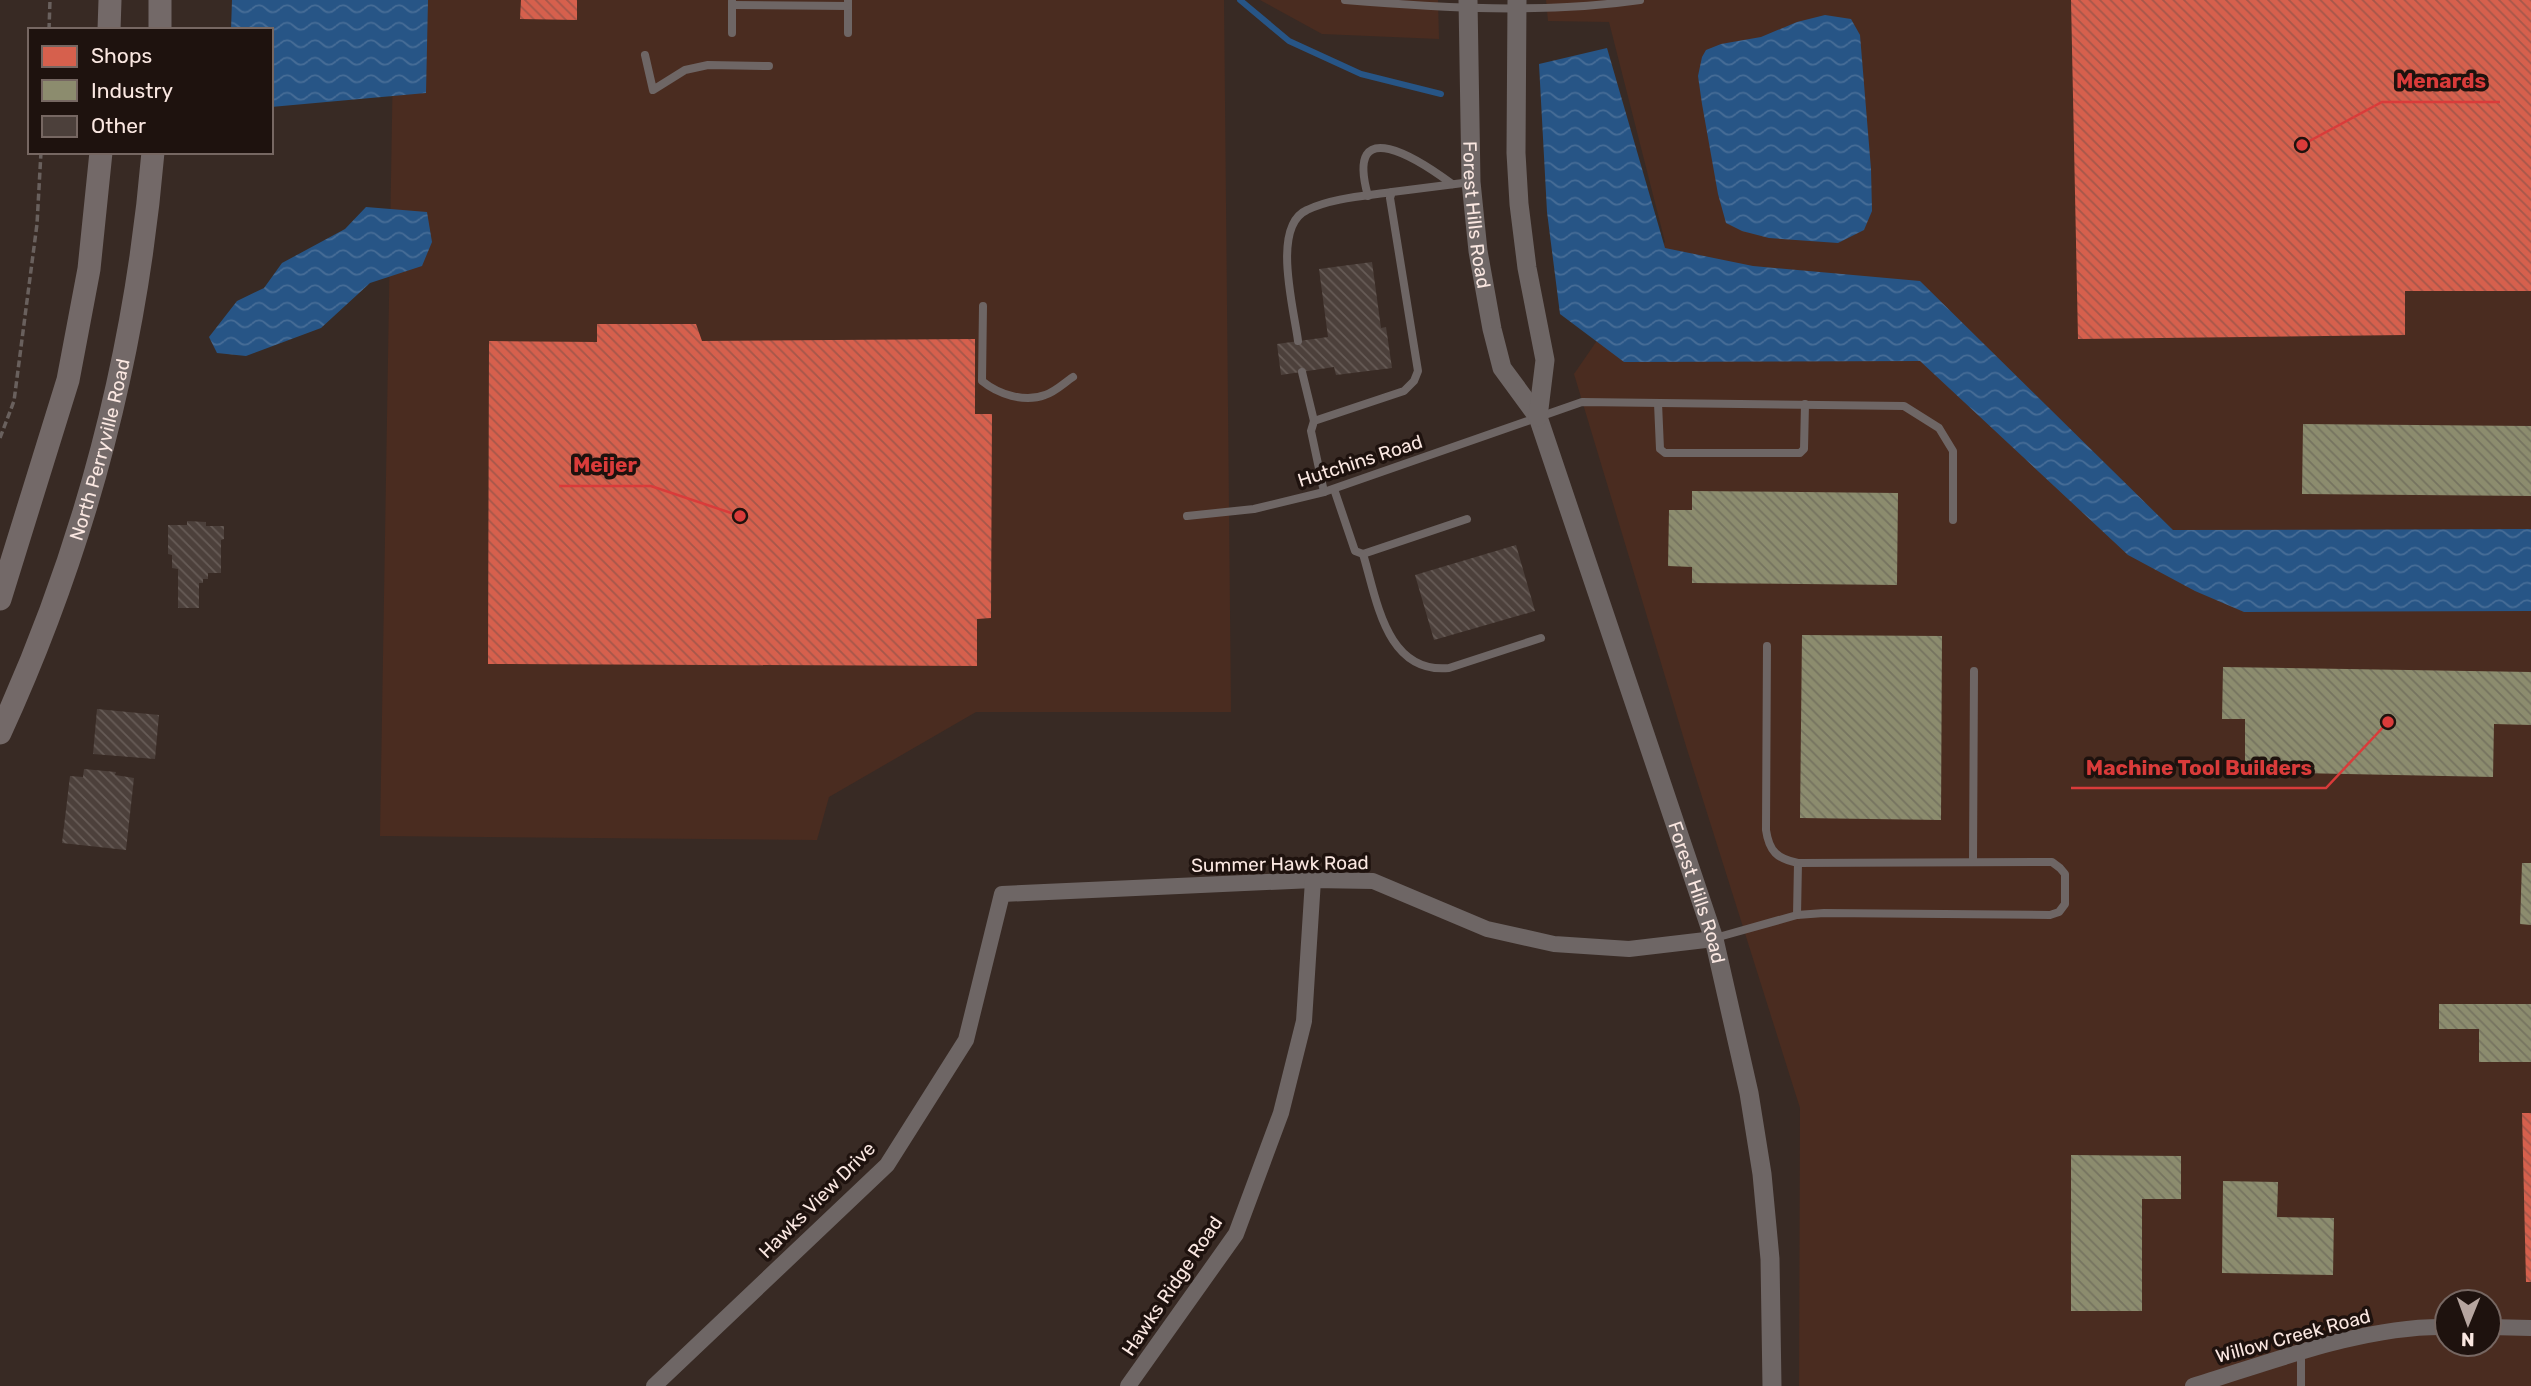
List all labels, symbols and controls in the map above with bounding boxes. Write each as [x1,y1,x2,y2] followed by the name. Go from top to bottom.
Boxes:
[28,28,273,154] legend
[91,43,152,68] text: Shops
[2382,60,2500,102] callout: Menards
[2396,68,2486,93] text: Menards
[91,78,173,103] text: Industry
[91,113,146,138] text: Other
[1459,141,1496,290] street label: Forest Hills Road
[64,356,134,543] street label: North Perryville Road
[1295,430,1425,492] street label: Hutchins Road
[559,444,651,486] callout: Meijer
[573,452,638,477] text: Meijer
[2071,746,2326,788] callout: Machine Tool Builders
[2086,755,2312,780] text: Machine Tool Builders
[1664,818,1731,965] street label: Forest Hills Road
[1191,851,1369,877] street label: Summer Hawk Road
[754,1137,880,1263] street label: Hawks View Drive
[1117,1212,1227,1360] street label: Hawks Ridge Road
[2433,1288,2503,1358] north arrow
[2213,1304,2373,1368] street label: Willow Creek Road
[2461,1328,2475,1351] text: N

